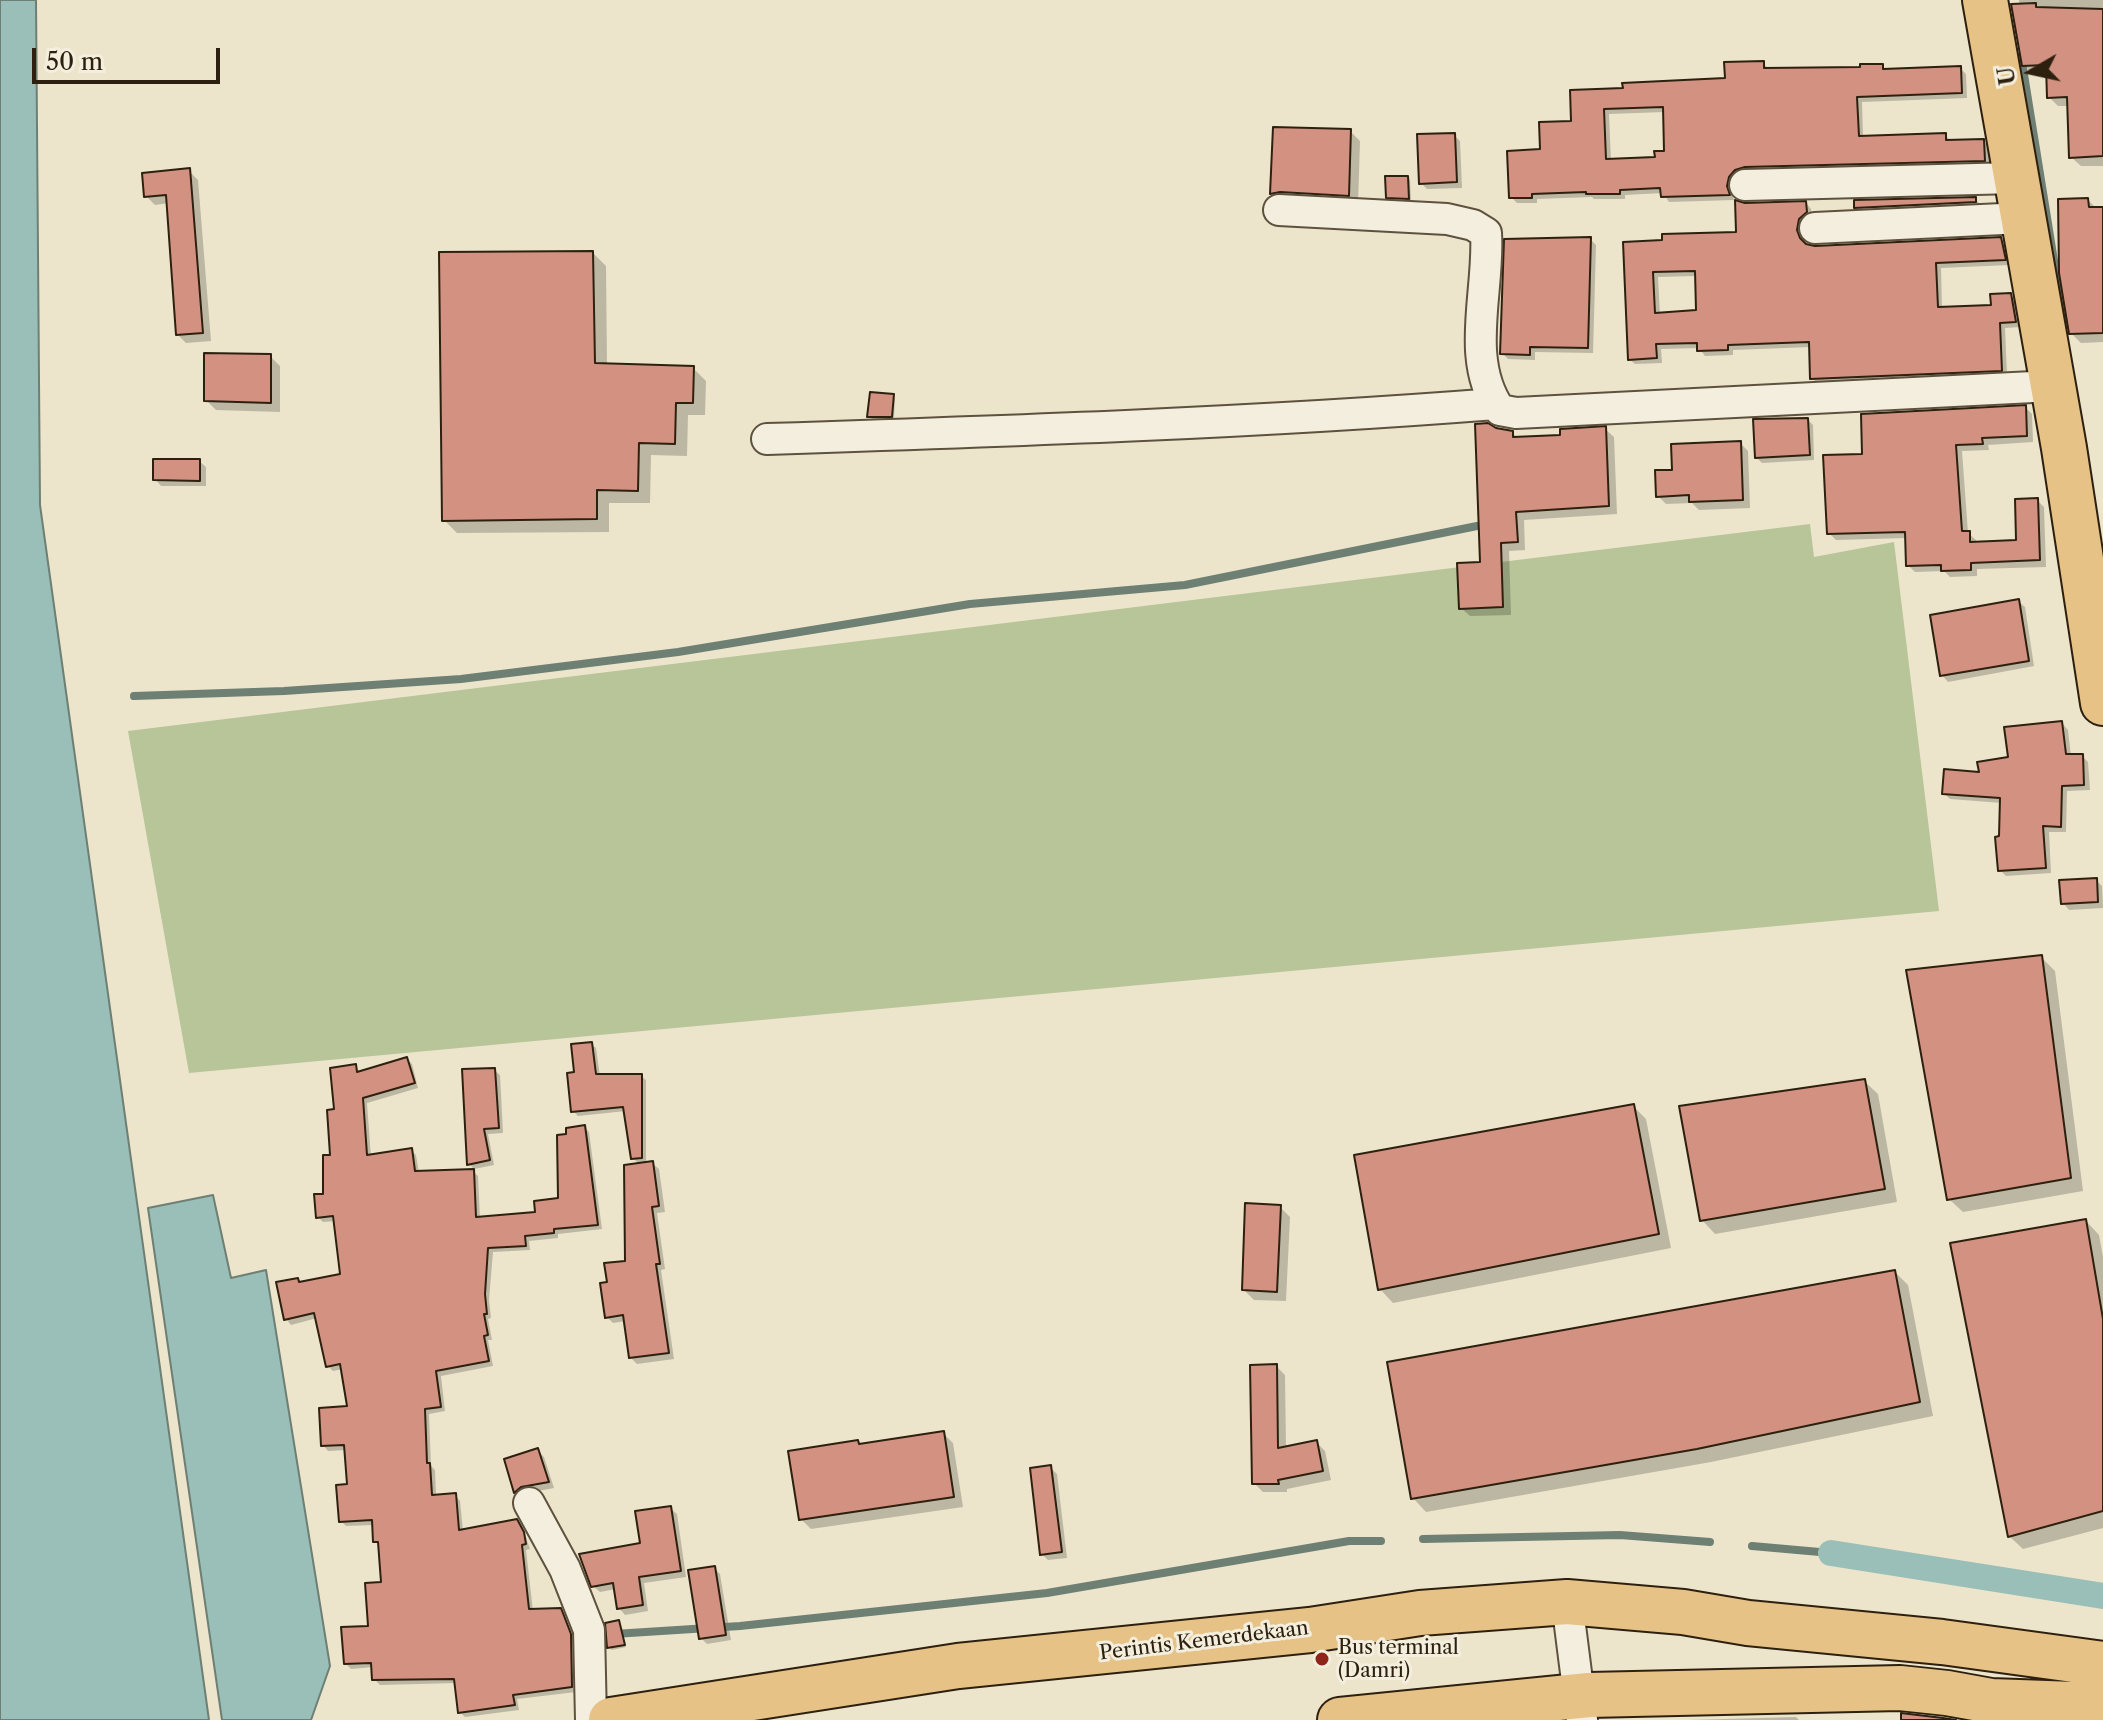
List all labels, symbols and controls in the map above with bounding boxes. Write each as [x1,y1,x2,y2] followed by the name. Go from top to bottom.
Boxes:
[36,32,224,82] scale bar
[1991,32,2071,112] north arrow
[46,47,103,76] text: 50 m
[1992,65,2022,87] text: U
[1098,1616,1310,1666] street label: Perintis Kemerdekaan
[1338,1636,1459,1683] place label: Bus terminal (Damri)
[1313,1650,1331,1668] marker: Bus terminal (Damri)

